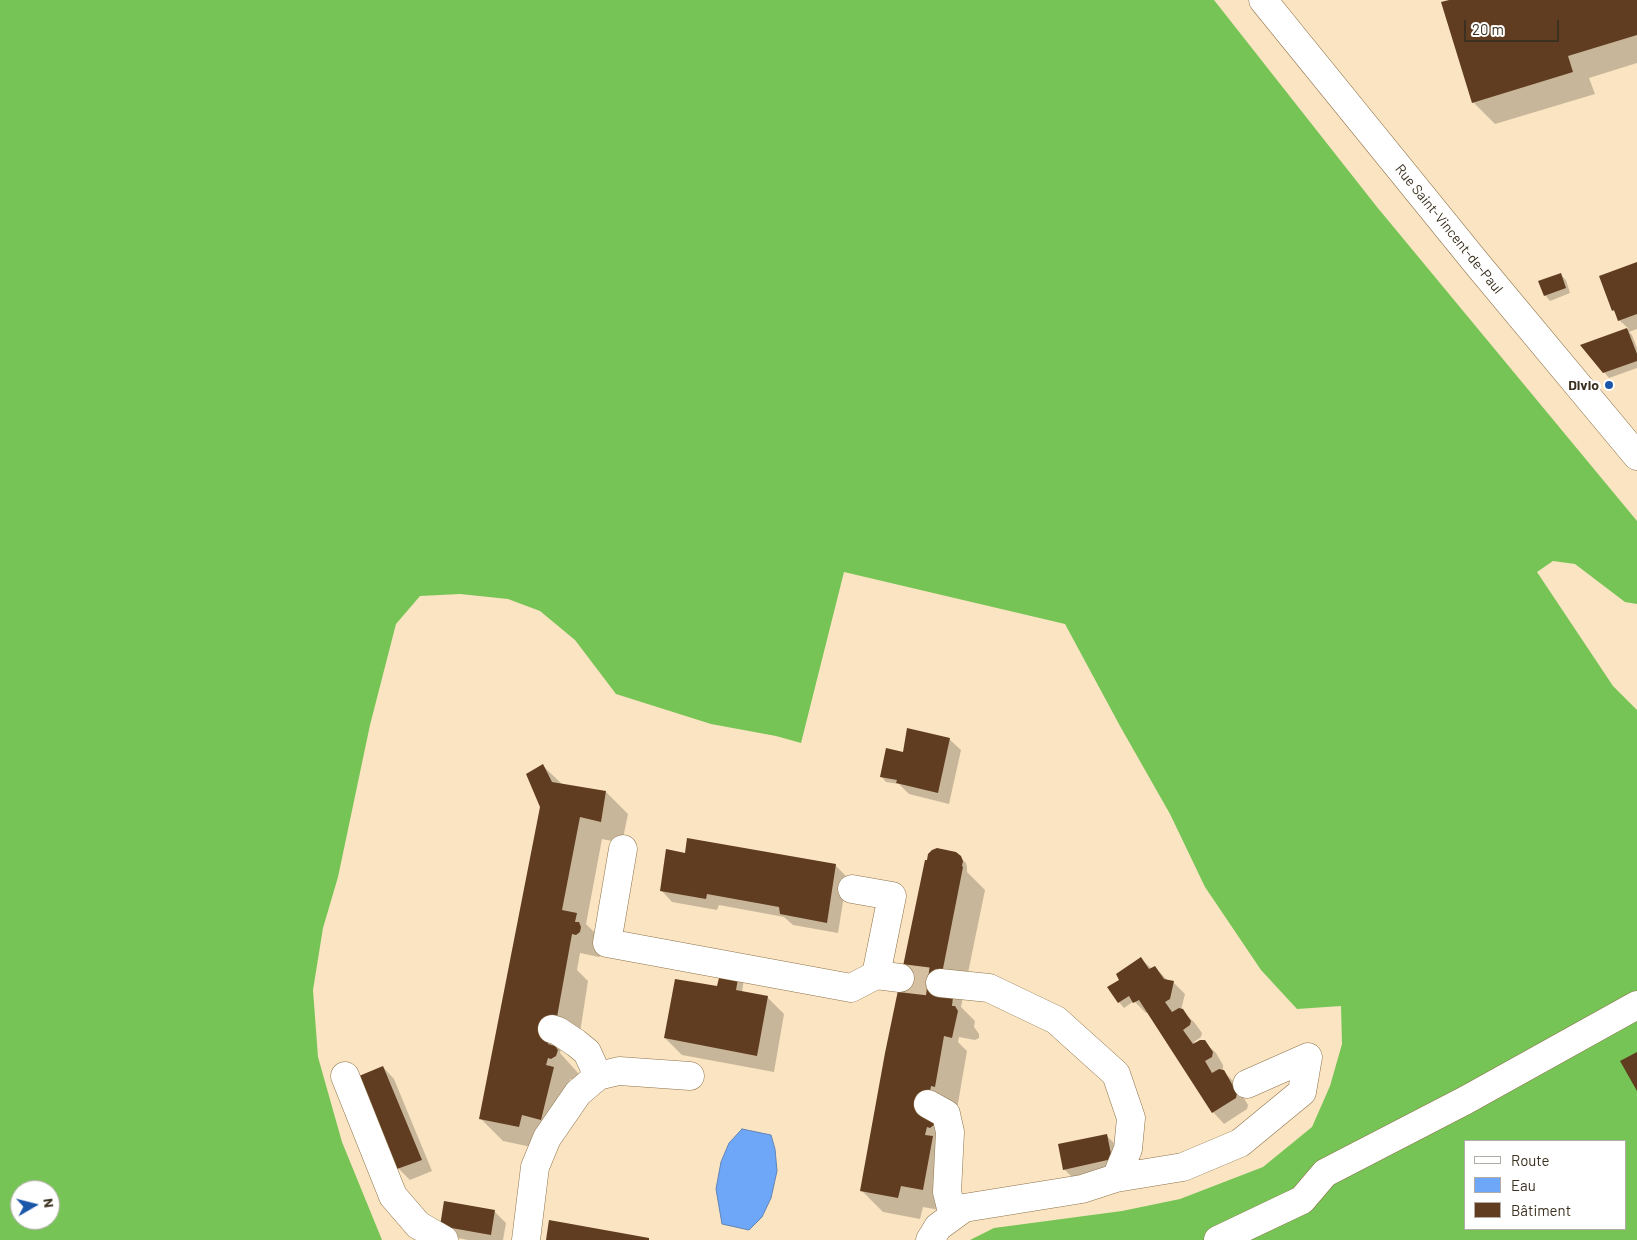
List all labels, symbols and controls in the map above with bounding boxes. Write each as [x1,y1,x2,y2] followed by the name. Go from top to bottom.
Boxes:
[1467,10,1562,42] scale bar
[1472,20,1504,38] text: 20 m
[1392,161,1506,297] street label: Rue Saint-Vincent-de-Paul
[1568,377,1599,393] place label: Divio
[1603,379,1615,391] marker: Divio
[1464,1140,1627,1230] legend
[1511,1151,1550,1169] text: Route
[1511,1176,1536,1194] text: Eau
[10,1180,60,1230] north arrow
[40,1197,58,1209] text: N
[1511,1201,1571,1219] text: Bâtiment

